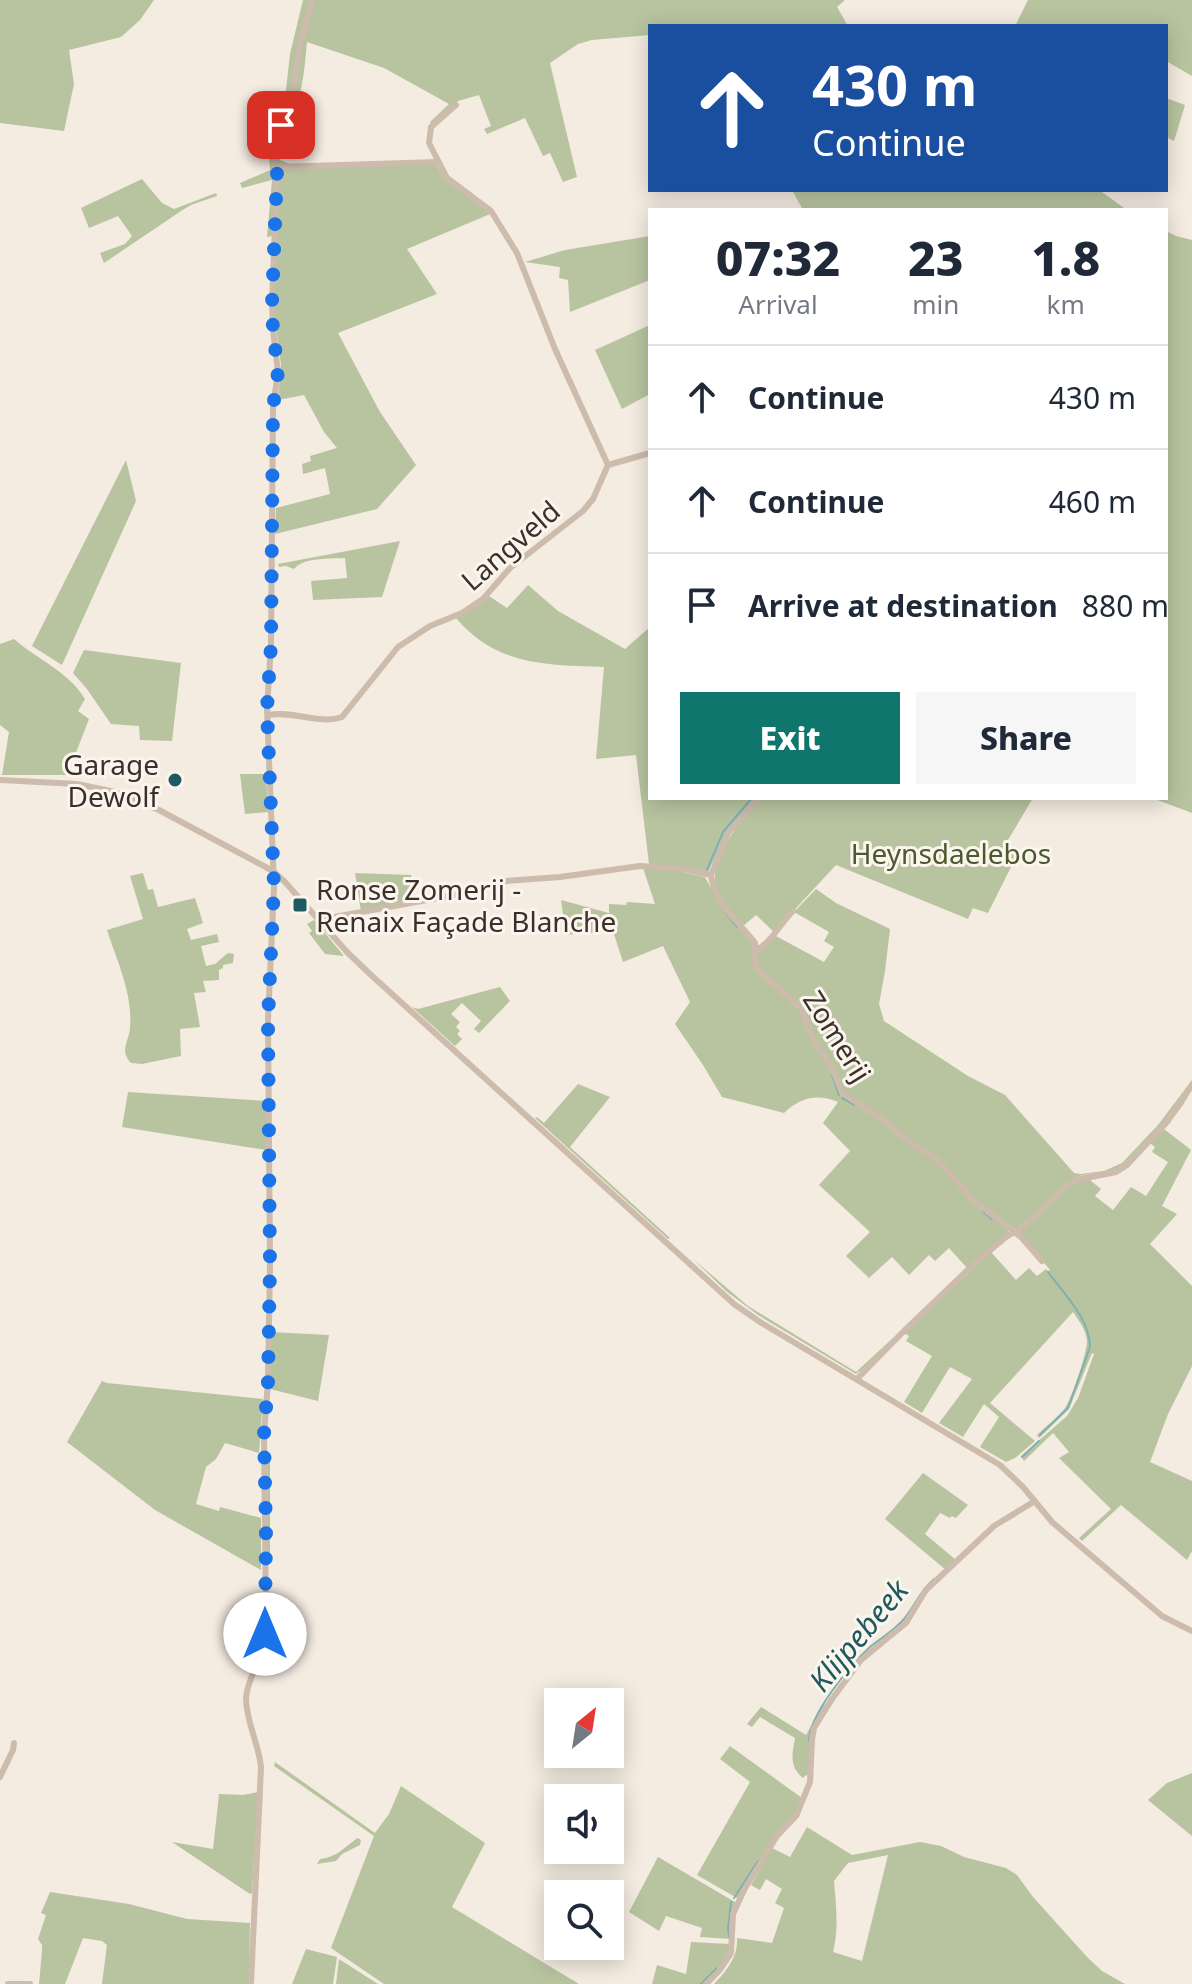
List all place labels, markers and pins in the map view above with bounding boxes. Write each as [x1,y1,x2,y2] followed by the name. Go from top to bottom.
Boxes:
[247,91,315,159] pin
[63,745,160,815] place label: Garage Dewolf
[166,771,184,789] marker: Garage Dewolf
[316,870,616,940] place label: Ronse Zomerij - Renaix Façade Blanche
[291,896,309,914] marker: Ronse Zomerij - Renaix Façade Blanche

